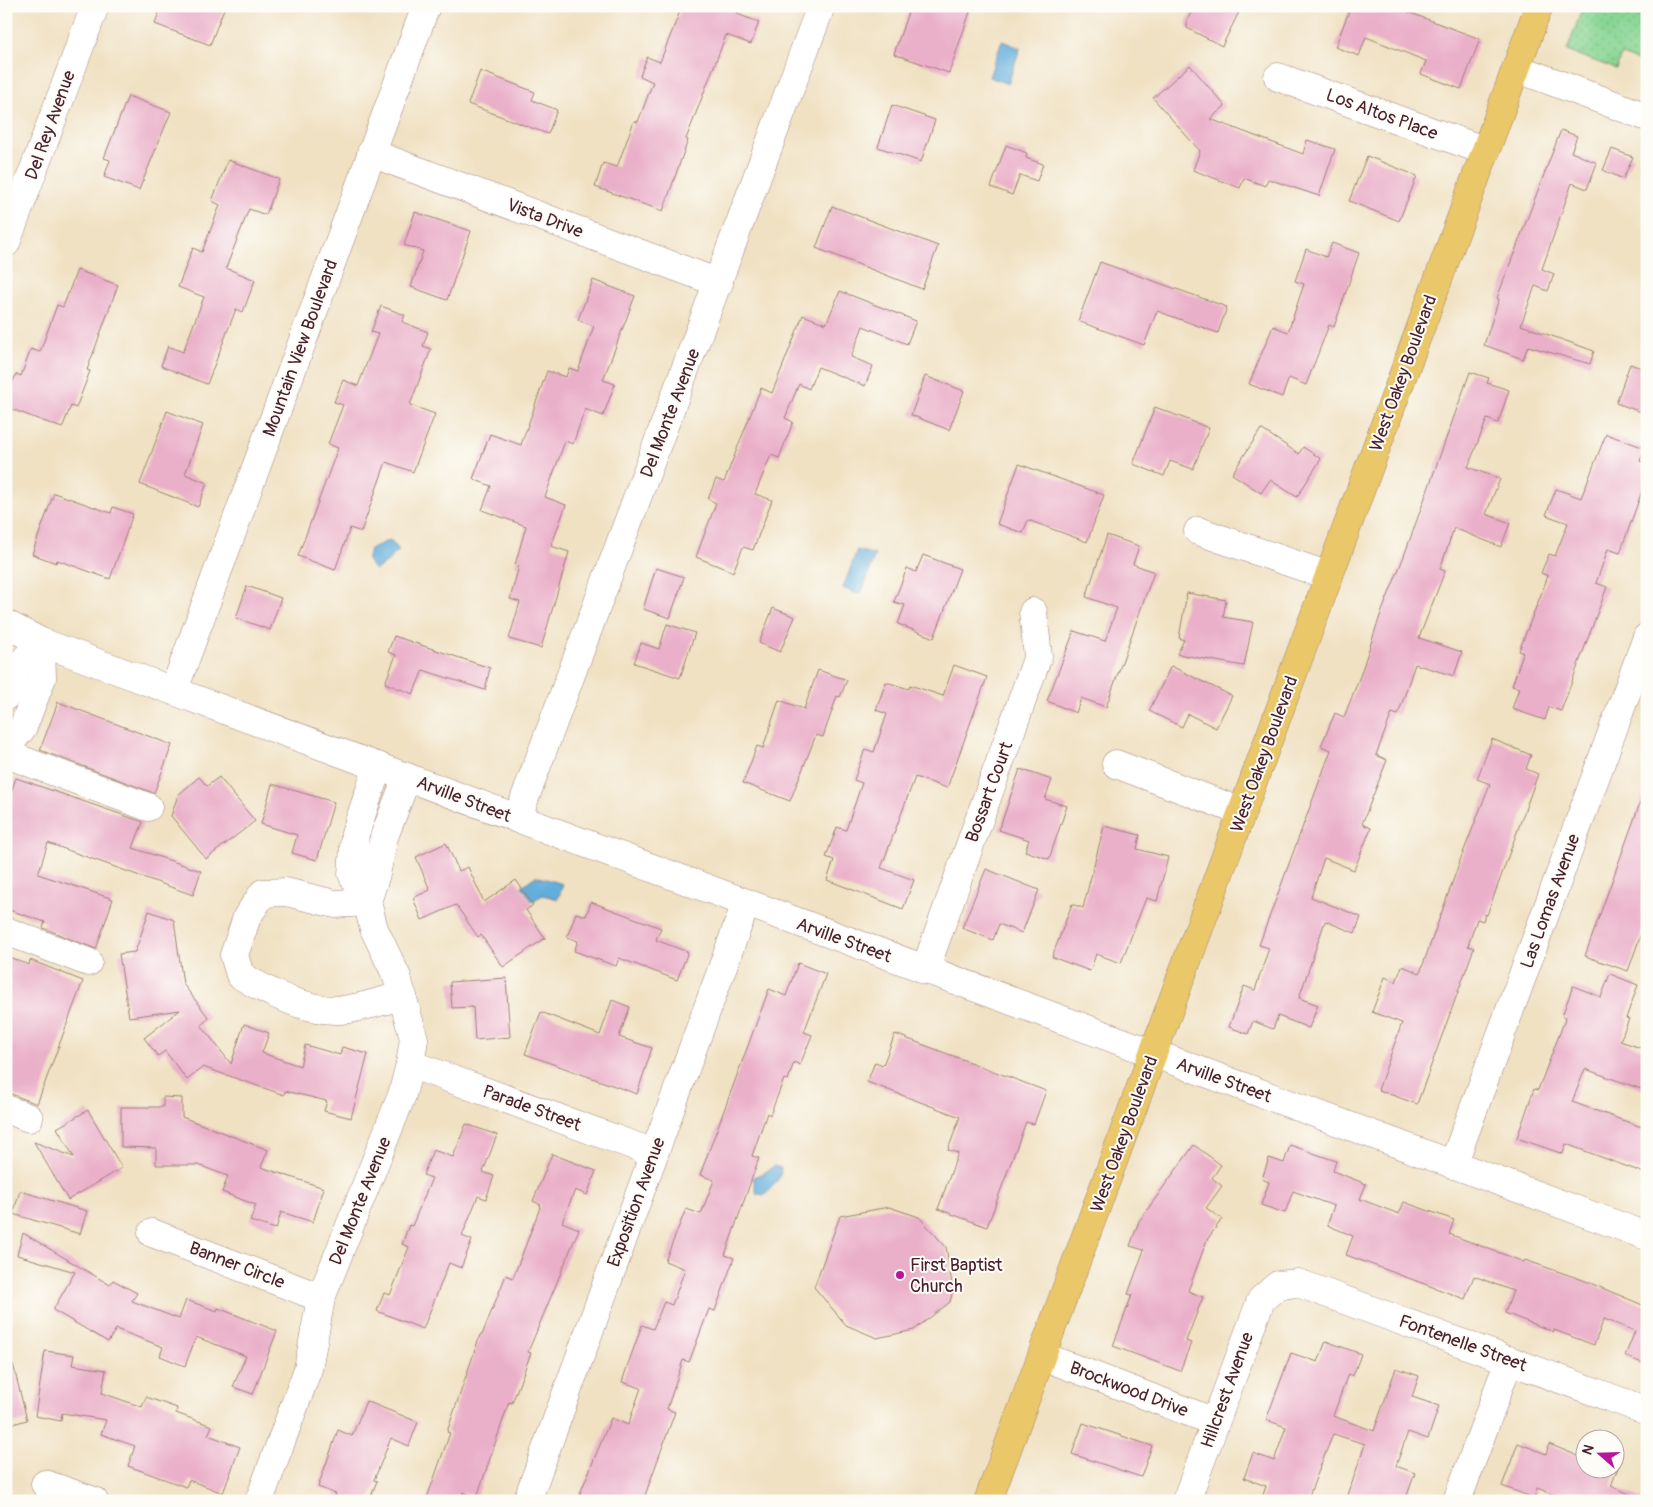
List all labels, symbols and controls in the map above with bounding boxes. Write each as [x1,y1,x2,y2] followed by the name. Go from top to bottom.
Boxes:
[20,67,81,183] street label: Del Rey Avenue
[1323,84,1441,145] street label: Los Altos Place
[503,193,586,244] street label: Vista Drive
[258,256,343,440] street label: Mountain View Boulevard
[1365,292,1442,454] street label: West Oakey Boulevard
[635,345,706,481] street label: Del Monte Avenue
[1226,673,1303,835] street label: West Oakey Boulevard
[961,738,1019,846] street label: Bossart Court
[413,771,515,828] street label: Arville Street
[1515,831,1585,972] street label: Las Lomas Avenue
[793,913,895,969] street label: Arville Street
[1086,1053,1163,1215] street label: West Oakey Boulevard
[1173,1053,1275,1109] street label: Arville Street
[480,1080,585,1137] street label: Parade Street
[324,1134,397,1269] street label: Del Monte Avenue
[602,1134,671,1270] street label: Exposition Avenue
[186,1237,288,1294] street label: Banner Circle
[910,1254,1003,1298] place label: First Baptist Church
[894,1269,906,1281] marker: First Baptist Church
[1396,1310,1531,1378] street label: Fontenelle Street
[1196,1329,1259,1451] street label: Hillcrest Avenue
[1066,1356,1192,1423] street label: Brockwood Drive
[1576,1430,1626,1480] north arrow
[1579,1442,1598,1457] text: N

